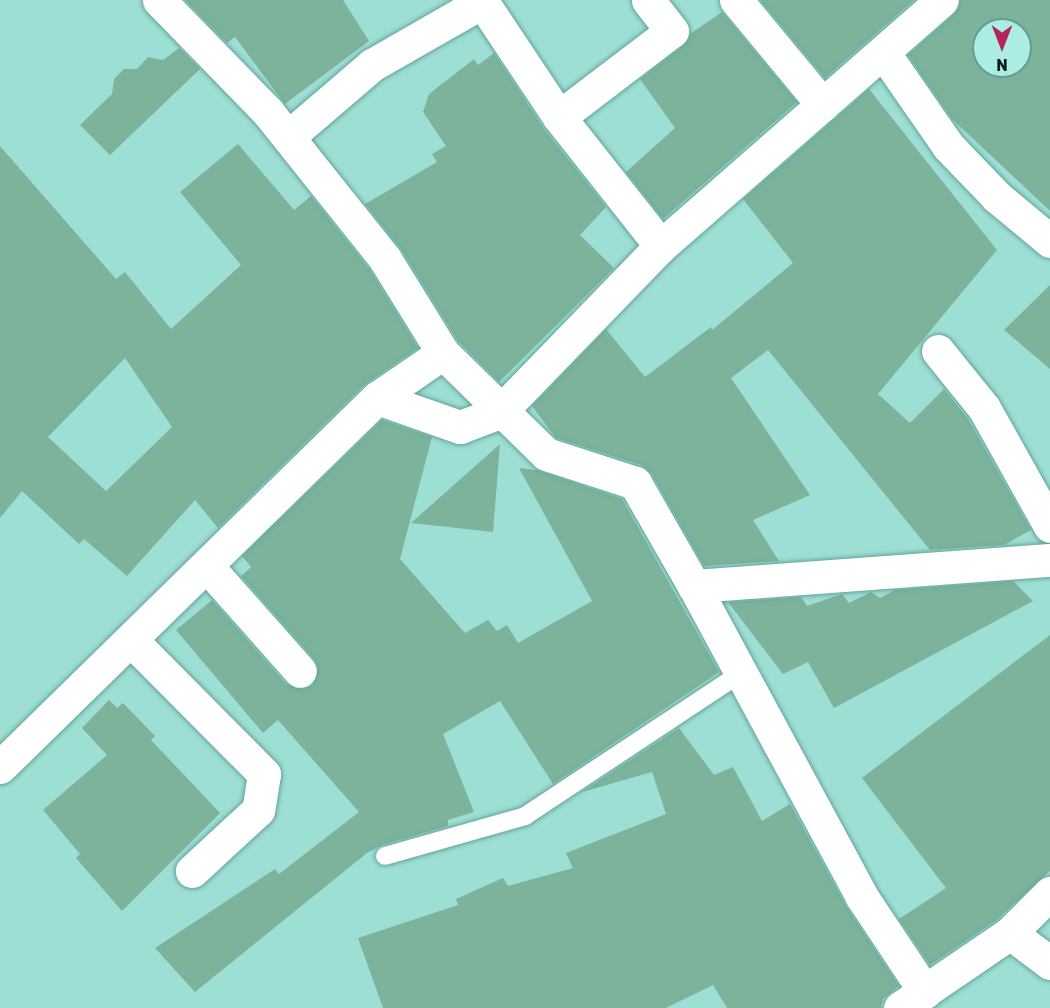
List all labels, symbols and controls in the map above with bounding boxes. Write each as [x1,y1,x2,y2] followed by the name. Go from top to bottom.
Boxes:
[972,18,1032,78] north arrow
[996,55,1008,74] text: N

